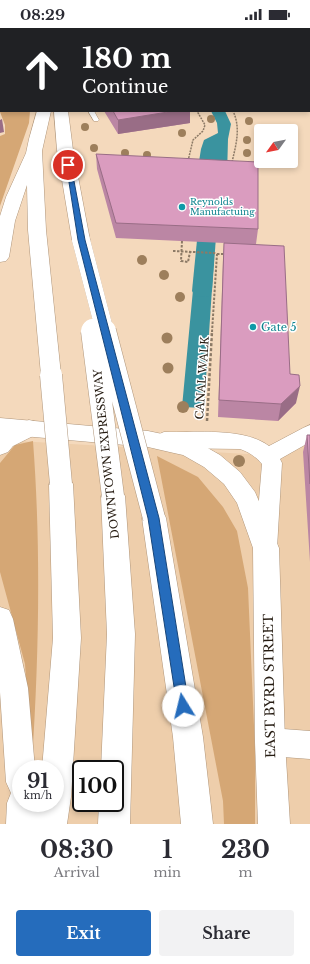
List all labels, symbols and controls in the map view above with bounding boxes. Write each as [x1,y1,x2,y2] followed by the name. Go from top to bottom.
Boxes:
[20,5,65,24] text: 08:29
[82,41,172,76] text: 180 m
[16,44,68,96] icon: ahead
[82,76,168,98] text: Continue
[254,124,298,168] north arrow
[254,124,298,168] map controls
[51,148,85,182] pin
[57,154,79,176] icon: arrive
[190,196,255,217] place label: Reynolds Manufactuing
[177,202,187,212] marker: Reynolds Manufactuing
[261,320,297,334] place label: Gate 5
[248,322,258,332] marker: Gate 5
[192,336,212,420] street label: CANAL WALK
[90,367,122,540] street label: DOWNTOWN EXPRESSWAY
[260,613,279,758] street label: EAST BYRD STREET
[162,685,204,727] position arrow
[72,760,124,812] speed limit sign: 100
[27,769,49,793] text: 91
[24,789,52,802] text: km/h
[40,835,114,864] text: 08:30
[162,835,173,864] text: 1
[221,835,270,864] text: 230
[54,864,100,881] text: Arrival
[154,864,181,881] text: min
[238,864,252,881] text: m
[16,910,151,956] button: Exit
[159,910,294,956] button: Share

